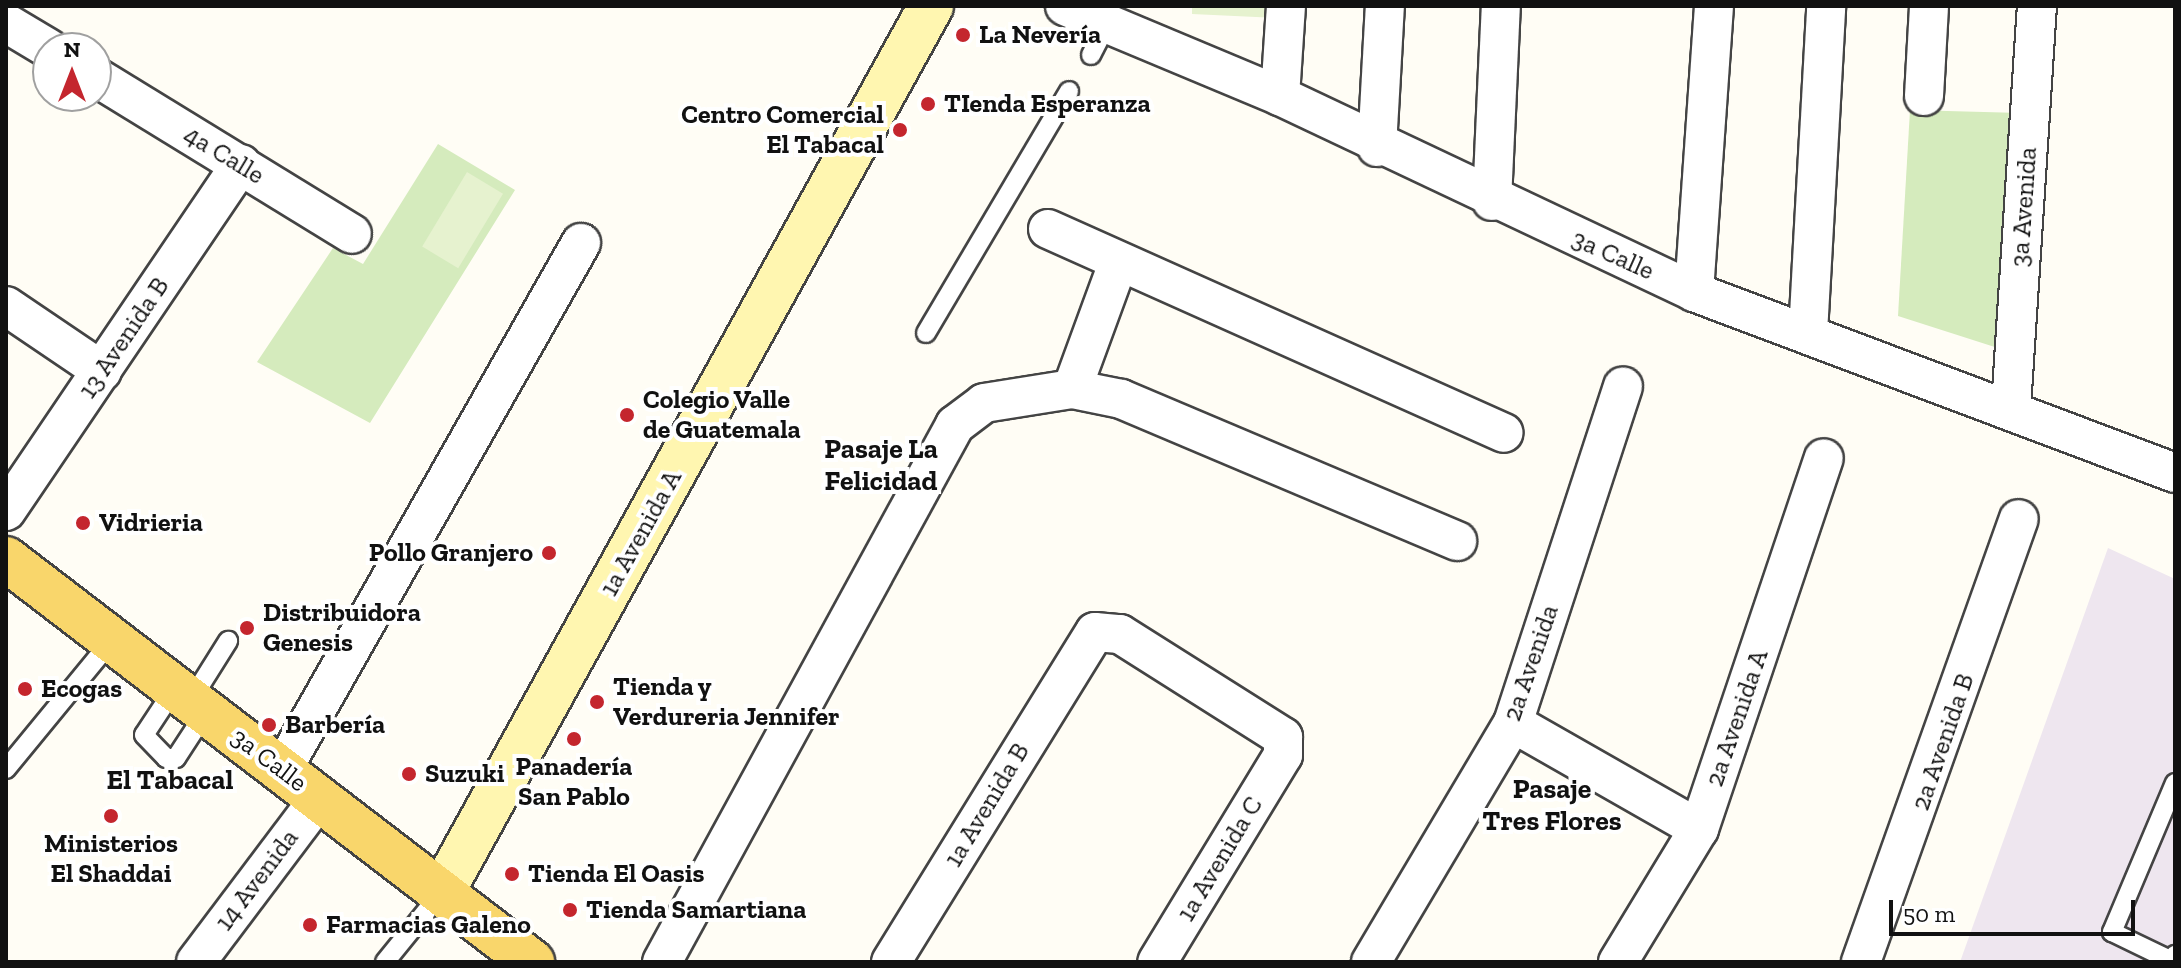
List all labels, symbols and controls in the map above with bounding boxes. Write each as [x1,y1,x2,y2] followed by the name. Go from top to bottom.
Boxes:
[979,19,1101,51] place label: La Nevería
[954,26,972,44] marker: La Nevería
[32,32,112,112] north arrow
[64,36,80,63] text: N
[944,88,1151,120] place label: TIenda Esperanza
[919,95,937,113] marker: TIenda Esperanza
[681,99,884,160] place label: Centro Comercial El Tabacal
[178,119,270,191] street label: 4a Calle
[891,121,909,139] marker: Centro Comercial El Tabacal
[2004,146,2044,268] street label: 3a Avenida
[1567,223,1659,287] street label: 3a Calle
[72,271,176,405] street label: 13 Avenida B
[643,384,801,446] place label: Colegio Valle de Guatemala
[618,406,636,424] marker: Colegio Valle de Guatemala
[824,432,938,498] district label: Pasaje La Felicidad
[593,464,689,602] street label: 1a Avenida A
[99,507,203,539] place label: Vidrieria
[74,514,92,532] marker: Vidrieria
[369,537,533,569] place label: Pollo Granjero
[540,544,558,562] marker: Pollo Granjero
[263,597,421,658] place label: Distribuidora Genesis
[1496,600,1566,726] street label: 2a Avenida
[238,619,256,637] marker: Distribuidora Genesis
[1699,645,1775,791] street label: 2a Avenida A
[1905,669,1981,815] street label: 2a Avenida B
[613,671,840,732] place label: Tienda y Verdureria Jennifer
[41,673,122,705] place label: Ecogas
[16,680,34,698] marker: Ecogas
[588,693,606,711] marker: Tienda y Verdureria Jennifer
[285,709,385,741] place label: Barbería
[260,716,278,734] marker: Barbería
[225,721,313,799] street label: 3a Calle
[565,730,583,748] marker: Panadería San Pablo
[938,737,1036,873] street label: 1a Avenida B
[516,751,632,812] place label: Panadería San Pablo
[425,758,504,790] place label: Suzuki
[107,763,233,797] district label: El Tabacal
[400,765,418,783] marker: Suzuki
[1482,772,1622,838] district label: Pasaje Tres Flores
[1170,791,1270,927] street label: 1a Avenida C
[102,807,120,825] marker: Ministerios El Shaddai
[209,823,305,937] street label: 14 Avenida
[44,828,178,890] place label: Ministerios El Shaddai
[528,858,705,890] place label: Tienda El Oasis
[503,865,521,883] marker: Tienda El Oasis
[1893,884,2139,934] scale bar
[586,894,806,926] place label: Tienda Samartiana
[1903,899,1955,928] text: 50 m
[561,901,579,919] marker: Tienda Samartiana
[326,909,531,941] place label: Farmacias Galeno
[301,916,319,934] marker: Farmacias Galeno

